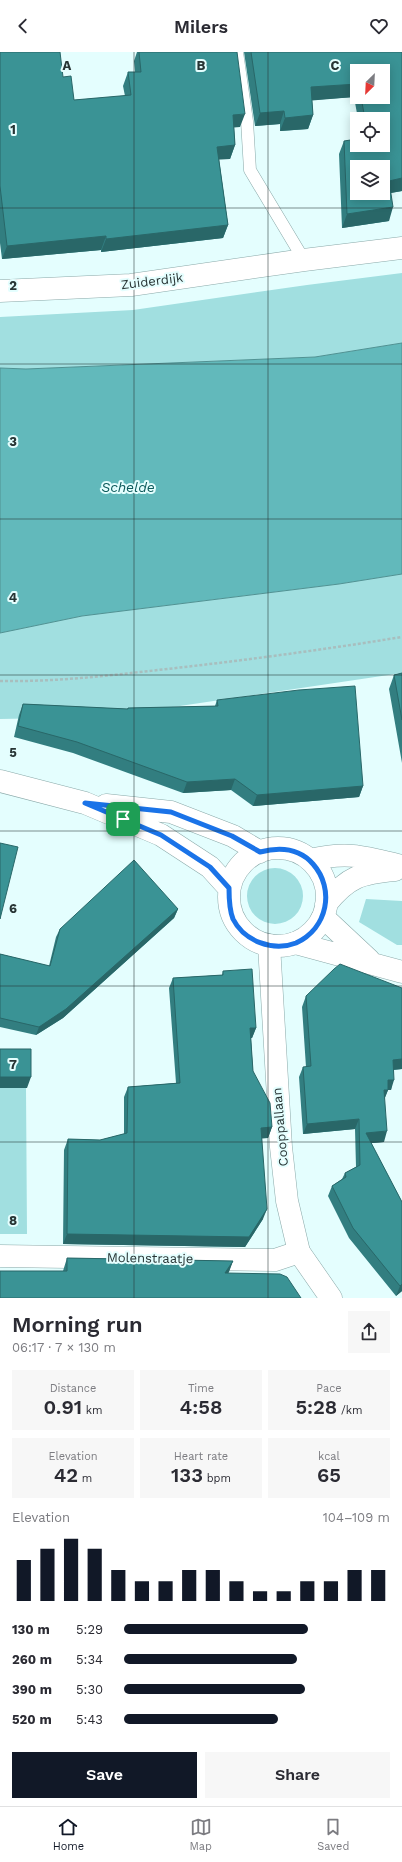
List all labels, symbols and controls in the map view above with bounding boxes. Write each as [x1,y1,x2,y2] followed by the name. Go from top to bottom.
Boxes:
[12,15,34,37] icon: back
[368,15,390,37] icon: heart
[174,16,228,37] text: Milers
[63,58,72,73] text: A
[197,58,206,73] text: B
[331,58,340,73] text: C
[350,64,390,104] north arrow
[350,64,390,200] map controls
[350,112,390,152] button: locate
[10,122,16,137] text: 1
[350,160,390,200] button: layers
[120,270,185,292] street label: Zuiderdijk
[9,278,17,293] text: 2
[9,434,17,449] text: 3
[101,479,155,495] water label: Schelde
[9,590,18,605] text: 4
[9,745,17,760] text: 5
[106,802,140,836] pin
[112,808,134,830] icon: arrive
[9,901,17,916] text: 6
[9,1057,17,1072] text: 7
[269,1087,291,1167] street label: Cooppallaan
[9,1213,17,1228] text: 8
[107,1250,193,1266] street label: Molenstraatje
[348,1311,390,1353] button: share
[12,1312,143,1337] text: Morning run
[12,1340,116,1355] text: 06:17 · 7 × 130 m
[50,1382,96,1395] text: Distance
[188,1382,214,1395] text: Time
[316,1382,342,1395] text: Pace
[43,1395,82,1419] text: 0.91
[180,1395,222,1419] text: 4:58
[295,1395,337,1419] text: 5:28
[82,1404,103,1417] text: km
[337,1404,363,1417] text: /km
[48,1450,98,1463] text: Elevation
[174,1450,228,1463] text: Heart rate
[318,1450,340,1463] text: kcal
[54,1463,78,1487] text: 42
[171,1463,203,1487] text: 133
[317,1463,341,1487] text: 65
[78,1472,92,1485] text: m
[203,1472,231,1485] text: bpm
[12,1510,70,1525] text: Elevation
[323,1510,390,1525] text: 104–109 m
[12,1622,50,1637] text: 130 m
[76,1622,103,1637] text: 5:29
[12,1652,52,1667] text: 260 m
[76,1652,103,1667] text: 5:34
[12,1682,52,1697] text: 390 m
[76,1682,103,1697] text: 5:30
[12,1712,52,1727] text: 520 m
[76,1712,103,1727] text: 5:43
[12,1752,197,1798] button: Save
[205,1752,390,1798] button: Share
[53,1816,84,1853] tab: Home
[190,1816,212,1853] tab: Map
[317,1816,349,1853] tab: Saved

